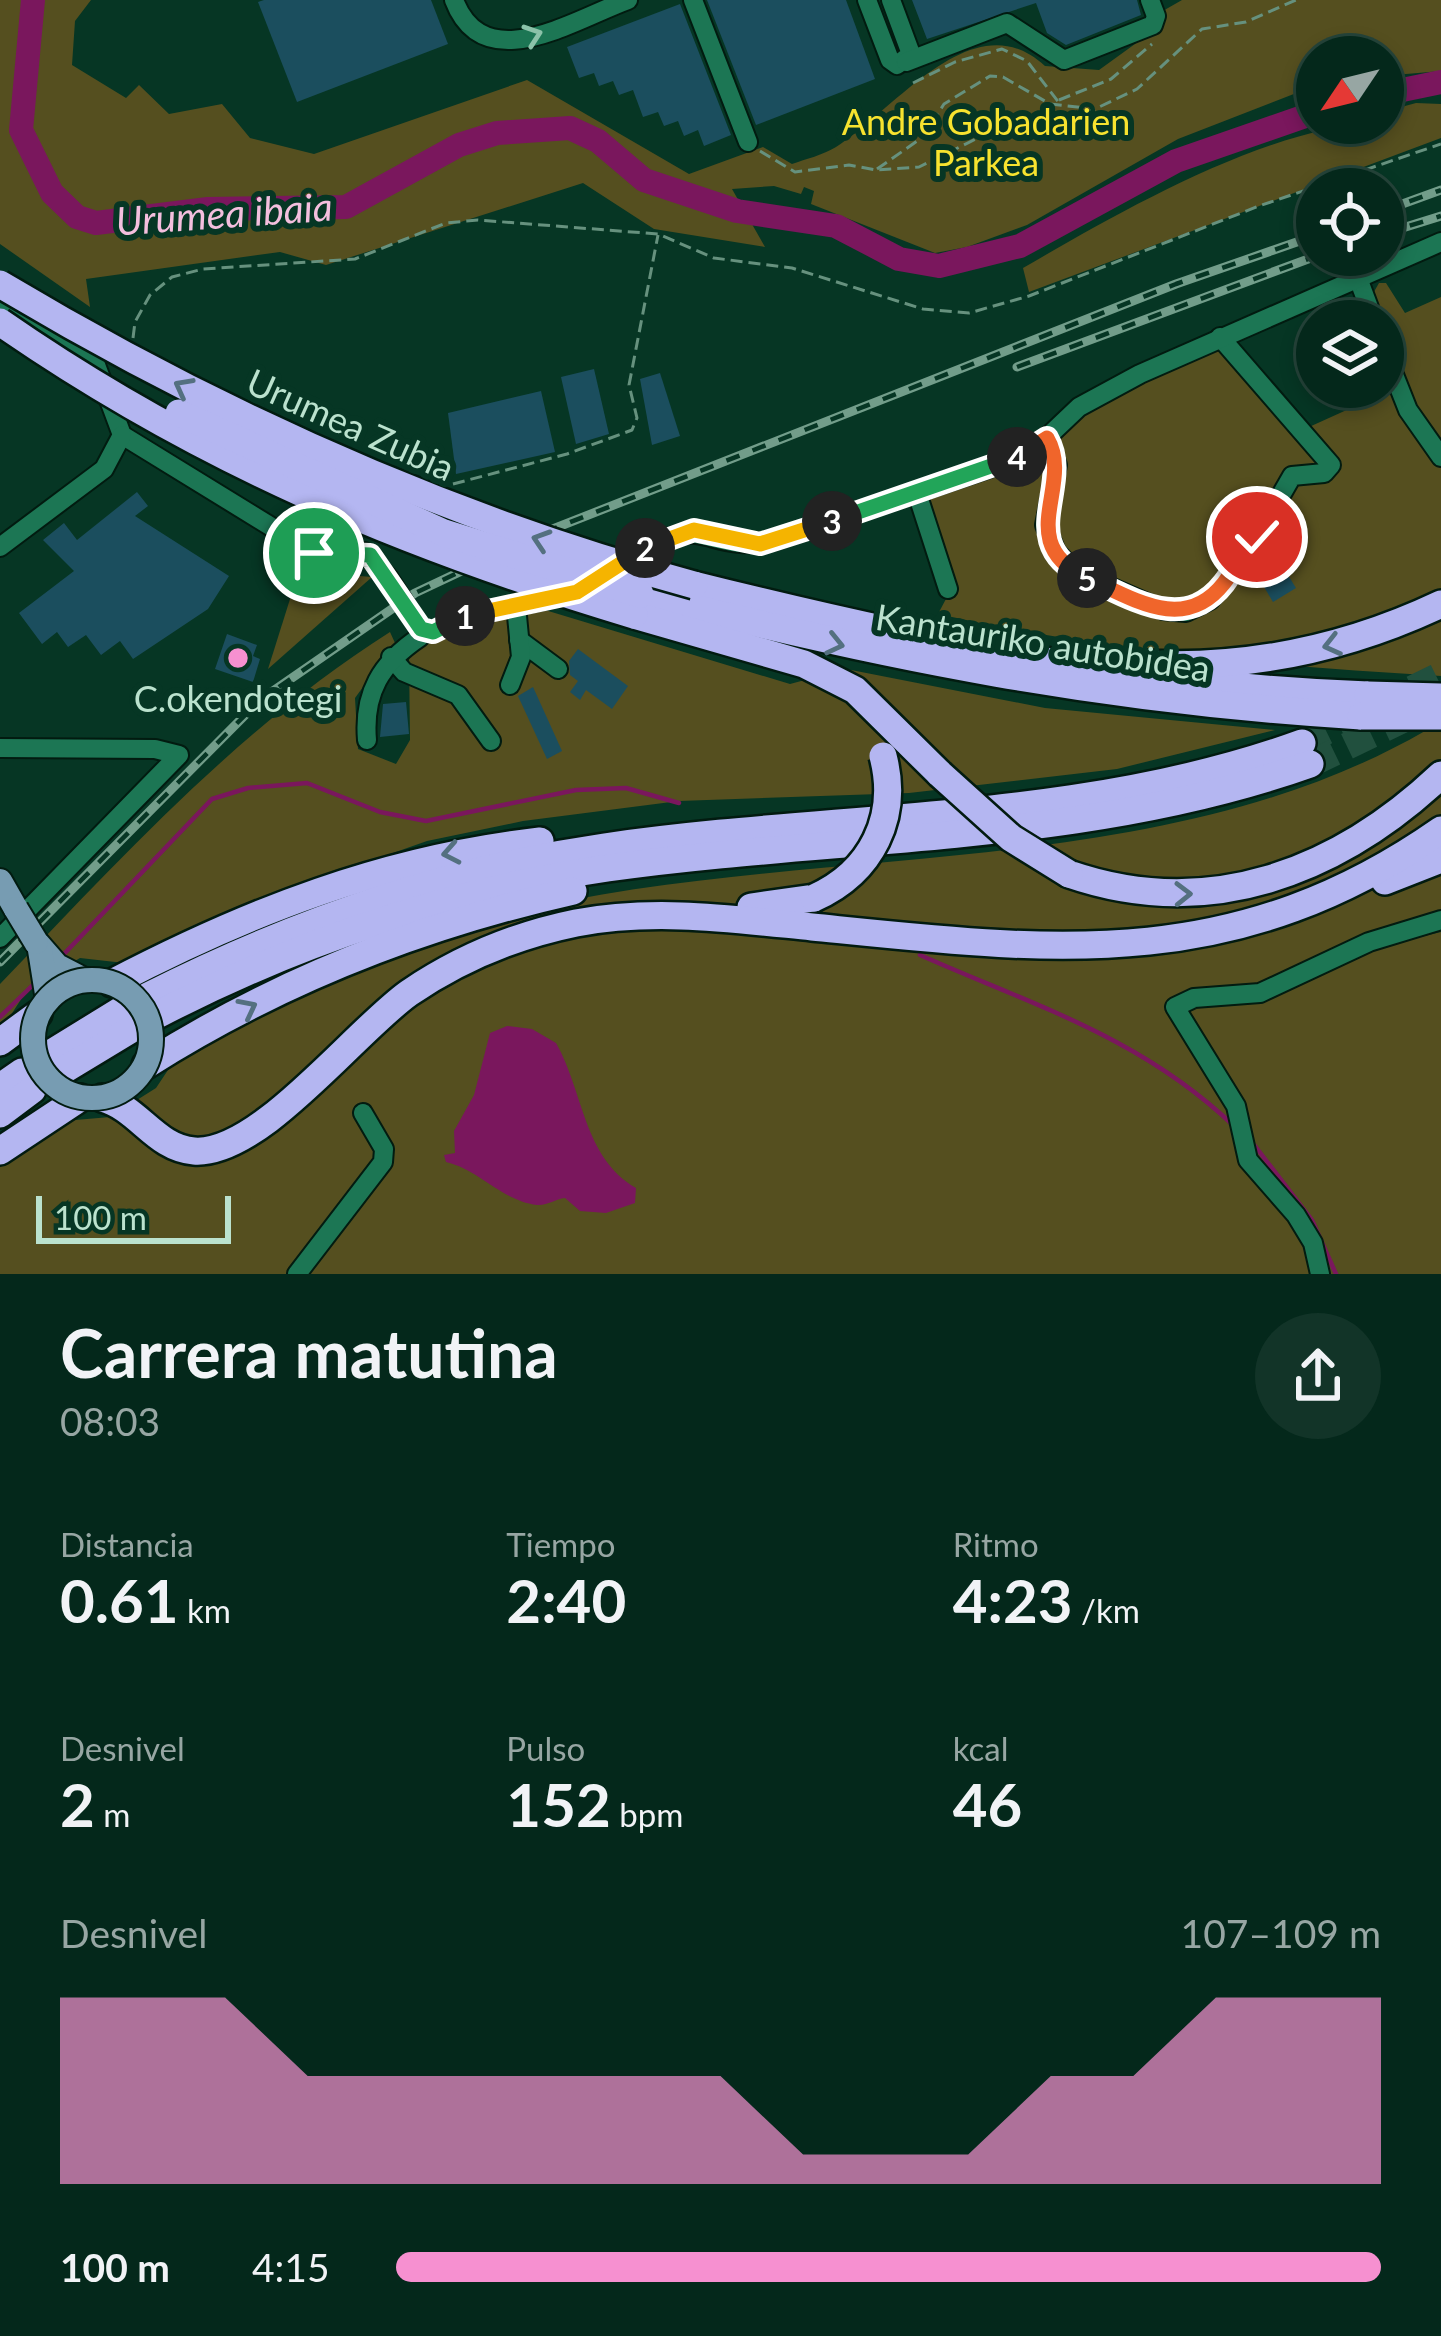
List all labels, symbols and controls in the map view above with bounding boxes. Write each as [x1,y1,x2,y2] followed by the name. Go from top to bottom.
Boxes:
[521,25,542,49] one-way arrow
[1296,36,1404,144] north arrow
[1296,36,1404,408] map controls
[842,99,1130,184] park label: Andre Gobadarien Parkea
[1296,168,1404,276] button: locate
[114,182,334,244] water label: Urumea ibaia
[1296,300,1404,408] button: layers
[240,359,462,489] street label: Urumea Zubia
[174,378,196,401] one-way arrow
[987,427,1047,487] pin: 4
[1007,437,1027,477] text: 4
[1206,486,1308,588] pin
[802,491,862,551] pin: 3
[822,501,842,541] text: 3
[263,502,365,604] pin
[1224,504,1290,570] icon: check
[615,518,675,578] pin: 2
[281,520,347,586] icon: arrive
[635,528,655,568] text: 2
[531,529,552,554] one-way arrow
[1057,548,1117,608] pin: 5
[1077,558,1097,598] text: 5
[435,586,495,646] pin: 1
[873,594,1213,690] street label: Kantauriko autobidea
[455,596,475,636] text: 1
[824,631,844,656] one-way arrow
[1322,631,1342,656] one-way arrow
[225,645,251,671] marker: C.okendotegi
[134,676,342,720] place label: C.okendotegi
[441,839,461,865] one-way arrow
[1174,882,1193,908] one-way arrow
[236,998,257,1022] one-way arrow
[36,1190,231,1243] scale bar
[54,1197,147,1237] text: 100 m
[60,1313,558,1392] text: Carrera matutina
[1255,1313,1381,1439] button: share
[60,1398,160,1444] text: 08:03
[60,1524,194,1564] text: Distancia
[506,1524,615,1564] text: Tiempo
[953,1524,1039,1564] text: Ritmo
[60,1564,179,1636] text: 0.61
[506,1564,626,1636] text: 2:40
[953,1564,1073,1636] text: 4:23
[179,1590,231,1630] text: km
[1073,1590,1140,1630] text: /km
[60,1728,185,1768] text: Desnivel
[506,1728,585,1768] text: Pulso
[953,1728,1008,1768] text: kcal
[60,1768,95,1840] text: 2
[506,1768,611,1840] text: 152
[953,1768,1022,1840] text: 46
[95,1794,130,1834] text: m
[611,1794,683,1834] text: bpm
[60,1910,207,1956] text: Desnivel
[1181,1910,1381,1956] text: 107–109 m
[60,2244,170,2290] text: 100 m
[252,2244,330,2290] text: 4:15

